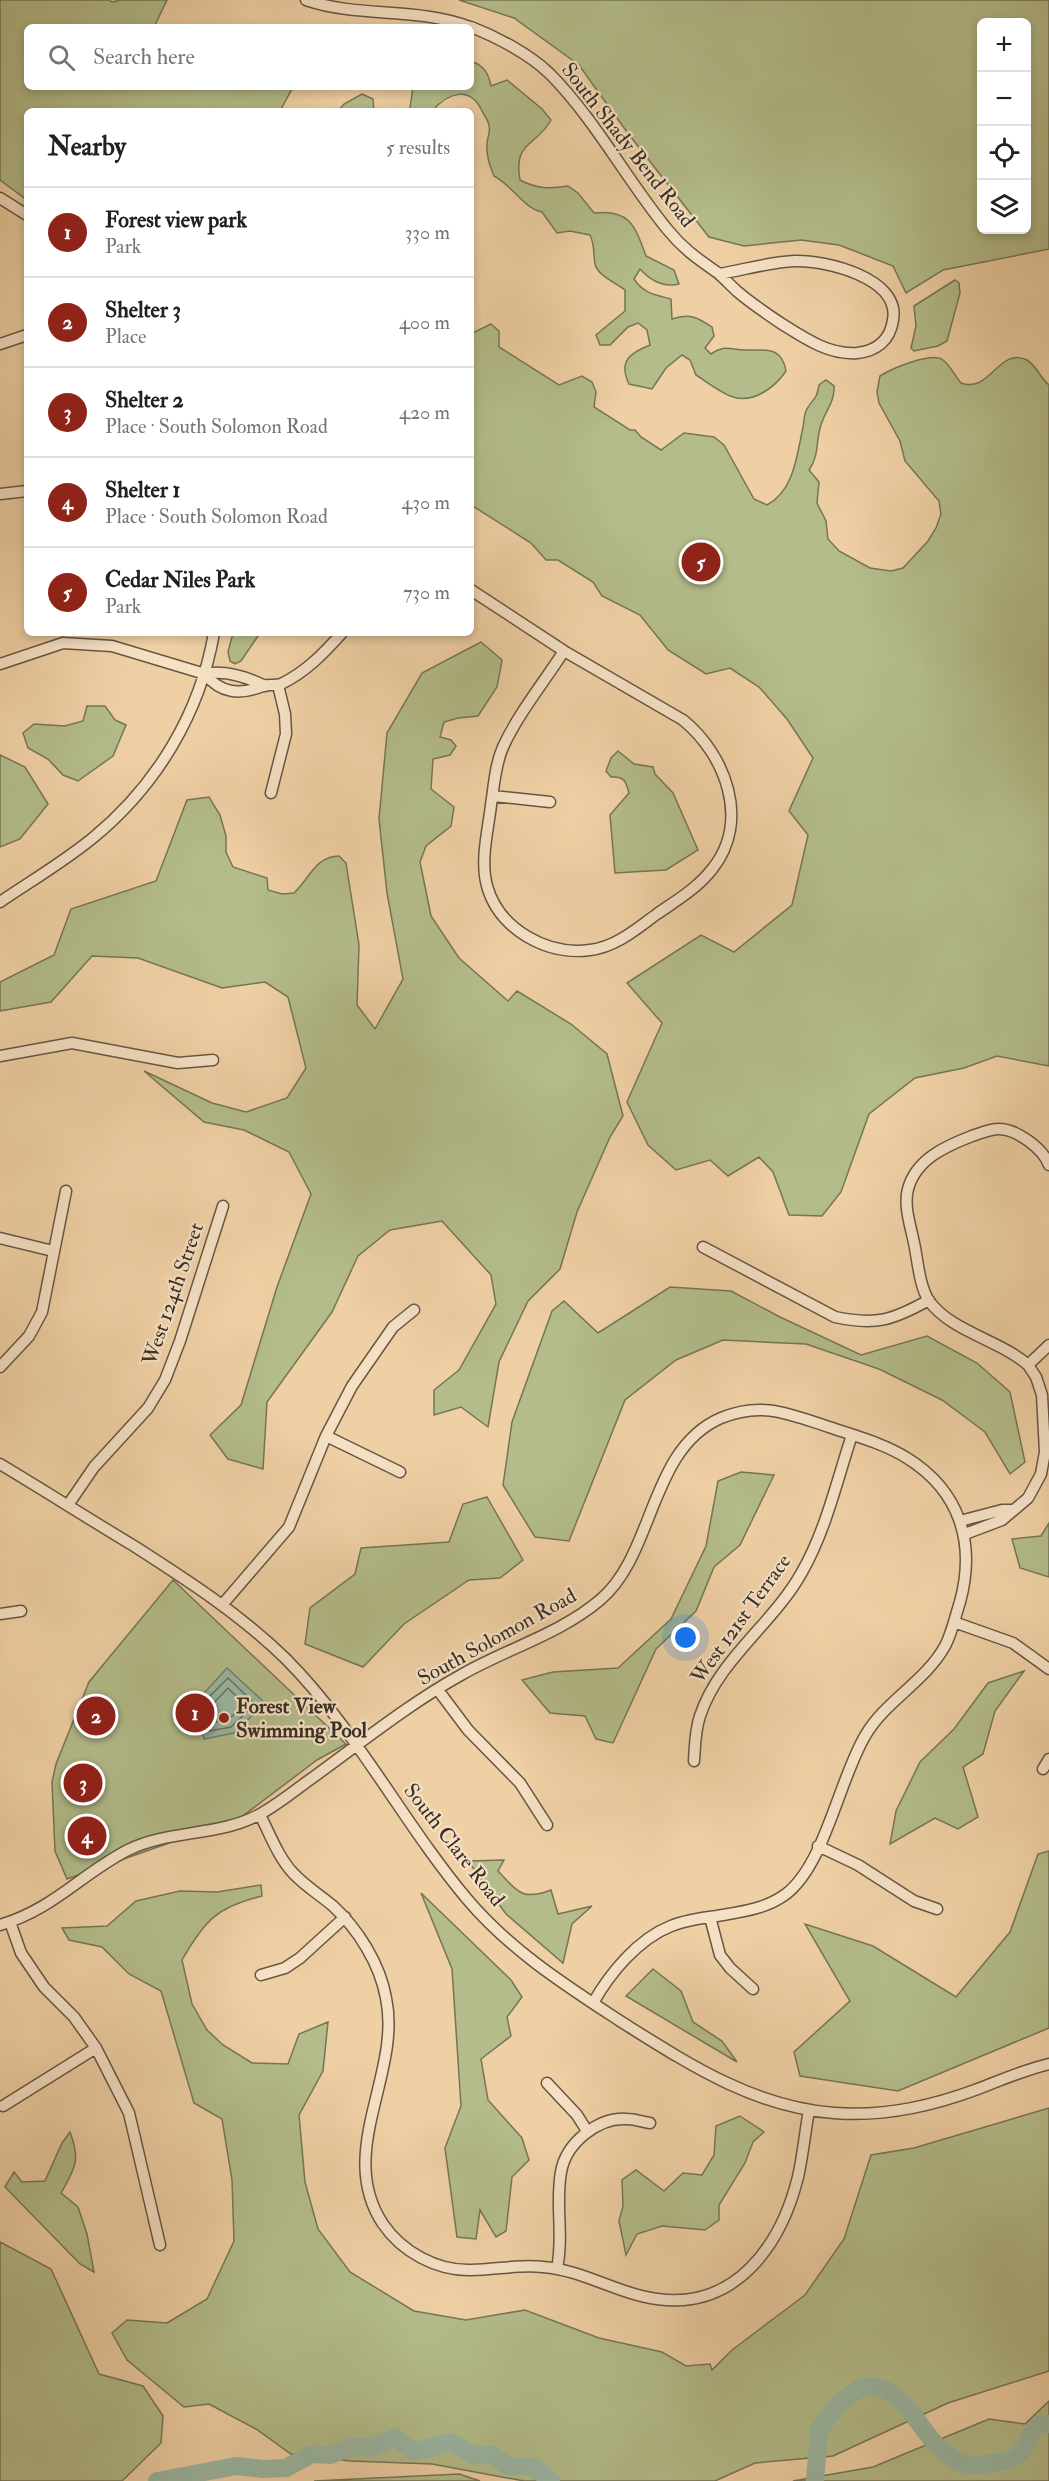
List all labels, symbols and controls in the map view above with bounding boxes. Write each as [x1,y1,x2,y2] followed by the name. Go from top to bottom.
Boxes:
[977,18,1031,234] map controls
[977,18,1031,72] button: +
[24,24,474,90] search box
[45,41,78,74] icon: search
[93,43,195,71] text: Search here
[555,57,701,233] street label: South Shady Bend Road
[977,72,1031,126] button: −
[977,126,1031,180] button: locate
[48,131,126,163] text: Nearby
[386,135,450,160] text: 5 results
[977,180,1031,234] button: layers
[105,206,247,234] text: Forest view park
[64,220,71,245] text: 1
[405,220,450,245] text: 330 m
[105,234,141,259] text: Park
[105,296,181,324] text: Shelter 3
[62,310,73,335] text: 2
[399,310,450,335] text: 400 m
[105,324,146,349] text: Place
[105,386,184,414] text: Shelter 2
[64,400,71,425] text: 3
[399,400,450,425] text: 420 m
[105,414,328,439] text: Place · South Solomon Road
[105,476,180,504] text: Shelter 1
[62,490,73,515] text: 4
[402,490,450,515] text: 430 m
[105,504,328,529] text: Place · South Solomon Road
[682,540,720,584] pin: 5
[105,566,255,594] text: Cedar Niles Park
[63,580,72,605] text: 5
[403,580,450,605] text: 730 m
[105,594,141,619] text: Park
[136,1219,210,1370] street label: West 124th Street
[684,1549,797,1690] street label: West 121st Terrace
[413,1582,582,1692] street label: South Solomon Road
[671,1623,700,1652] your location
[176,1690,214,1736] pin: 1
[236,1693,368,1744] place label: Forest View Swimming Pool
[76,1694,116,1738] pin: 2
[217,1711,231,1725] marker: Forest View Swimming Pool
[64,1760,103,1806] pin: 3
[397,1778,511,1913] street label: South Clare Road
[68,1814,106,1858] pin: 4

